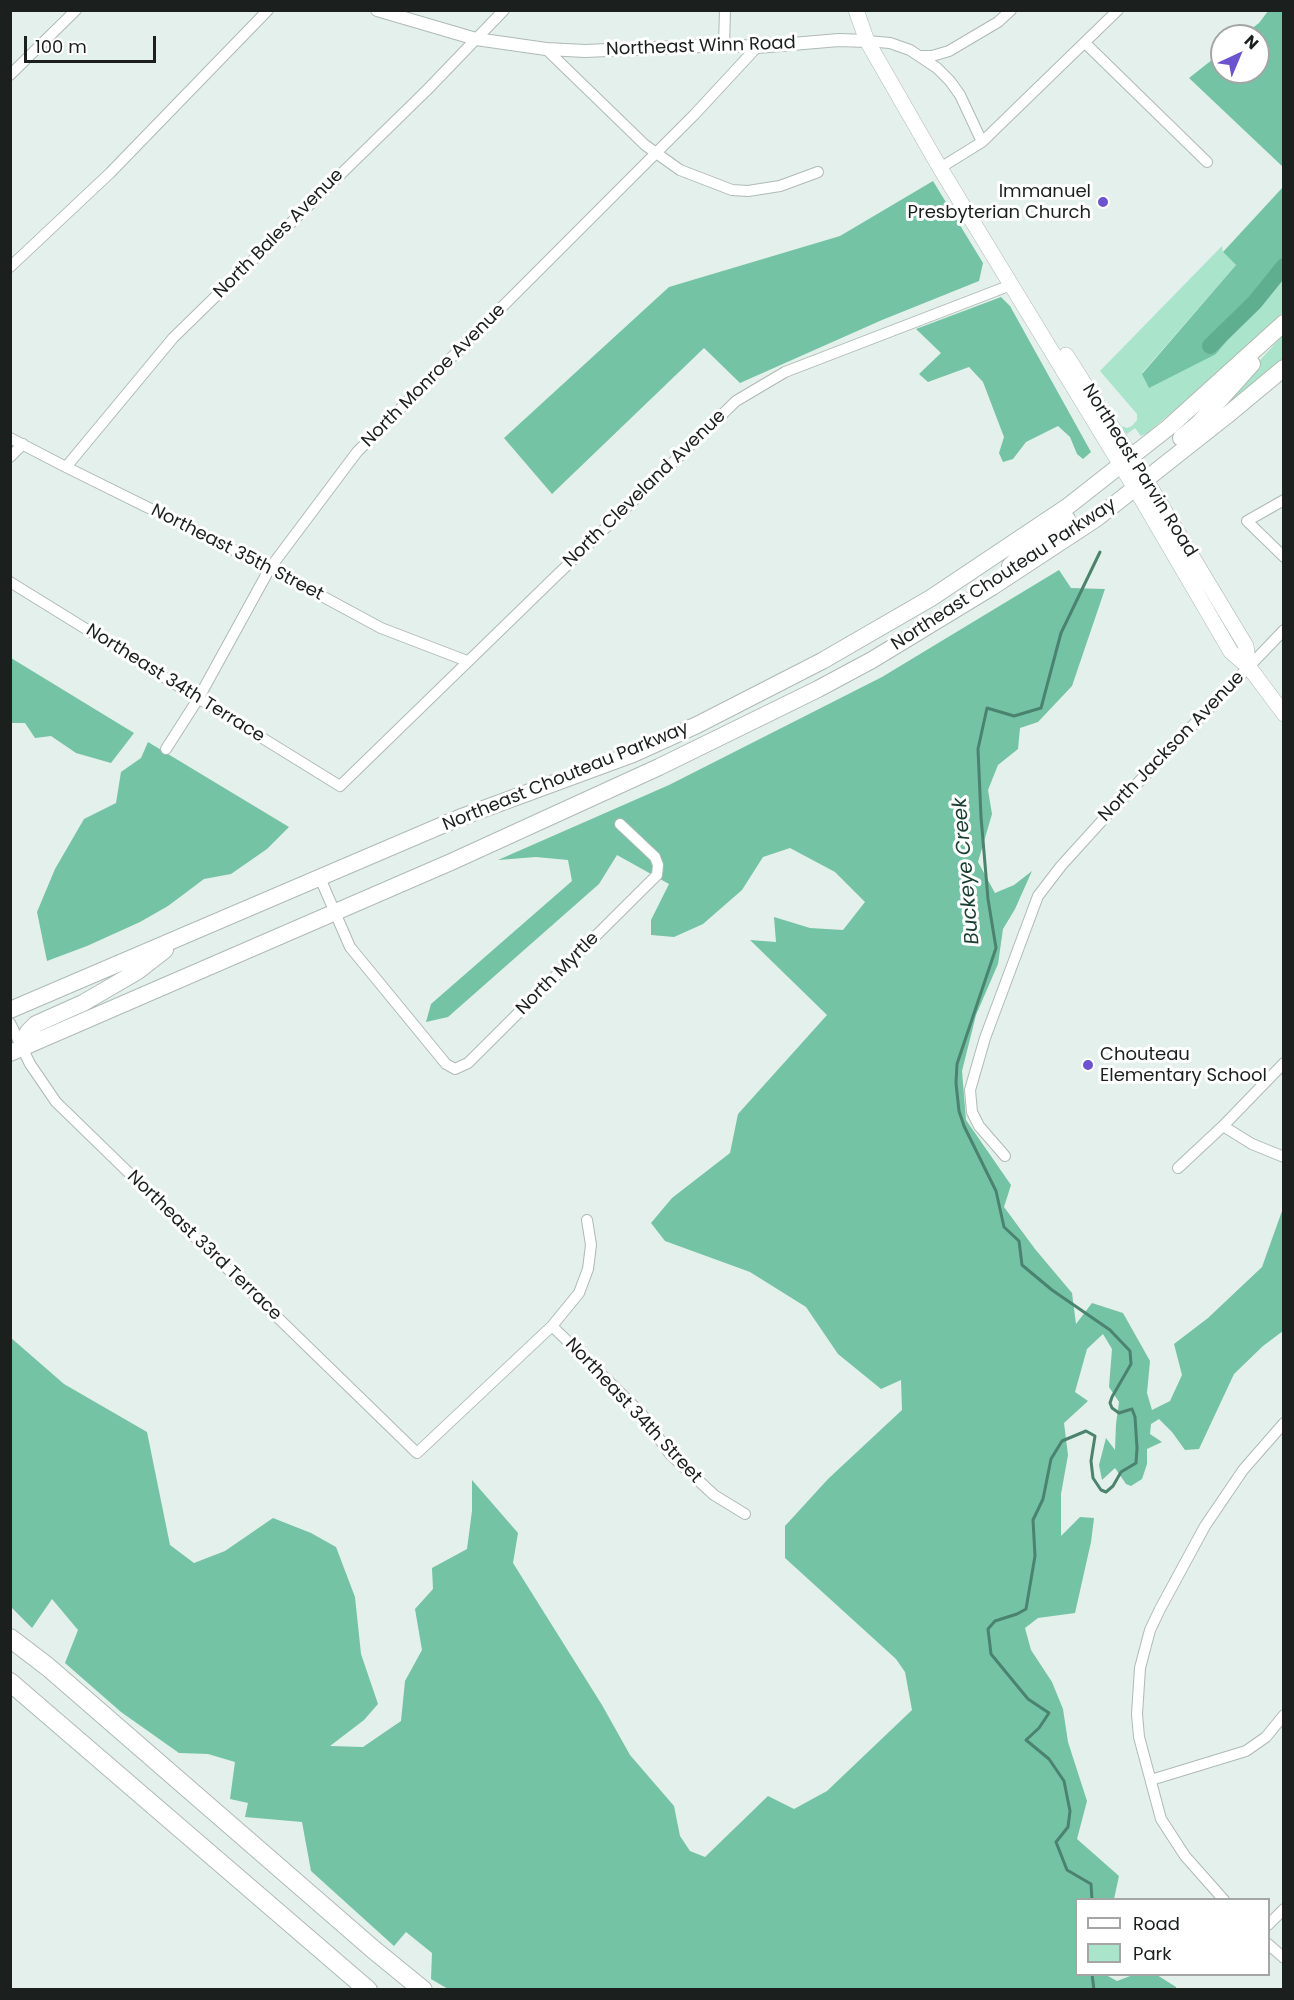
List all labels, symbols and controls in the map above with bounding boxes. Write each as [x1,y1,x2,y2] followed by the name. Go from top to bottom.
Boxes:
[27,24,159,62] scale bar
[1210,24,1270,84] north arrow
[1239,30,1264,55] text: N
[606,33,796,61] street label: Northeast Winn Road
[35,34,87,59] text: 100 m
[210,165,348,303] street label: North Bales Avenue
[908,181,1091,224] place label: Immanuel Presbyterian Church
[1096,195,1110,209] marker: Immanuel Presbyterian Church
[358,300,510,452] street label: North Monroe Avenue
[1077,380,1201,562] street label: Northeast Parvin Road
[559,406,731,572] street label: North Cleveland Avenue
[888,494,1120,656] street label: Northeast Chouteau Parkway
[147,500,327,606] street label: Northeast 35th Street
[82,620,268,748] street label: Northeast 34th Terrace
[1095,667,1249,827] street label: North Jackson Avenue
[440,718,692,836] street label: Northeast Chouteau Parkway
[949,796,985,946] water label: Buckeye Creek
[512,928,604,1020] street label: North Myrtle
[1100,1044,1267,1086] place label: Chouteau Elementary School
[1081,1058,1095,1072] marker: Chouteau Elementary School
[122,1167,286,1325] street label: Northeast 33rd Terrace
[560,1334,706,1488] street label: Northeast 34th Street
[1075,1898,1270,1976] legend
[1133,1911,1180,1936] text: Road
[1133,1941,1172,1966] text: Park

